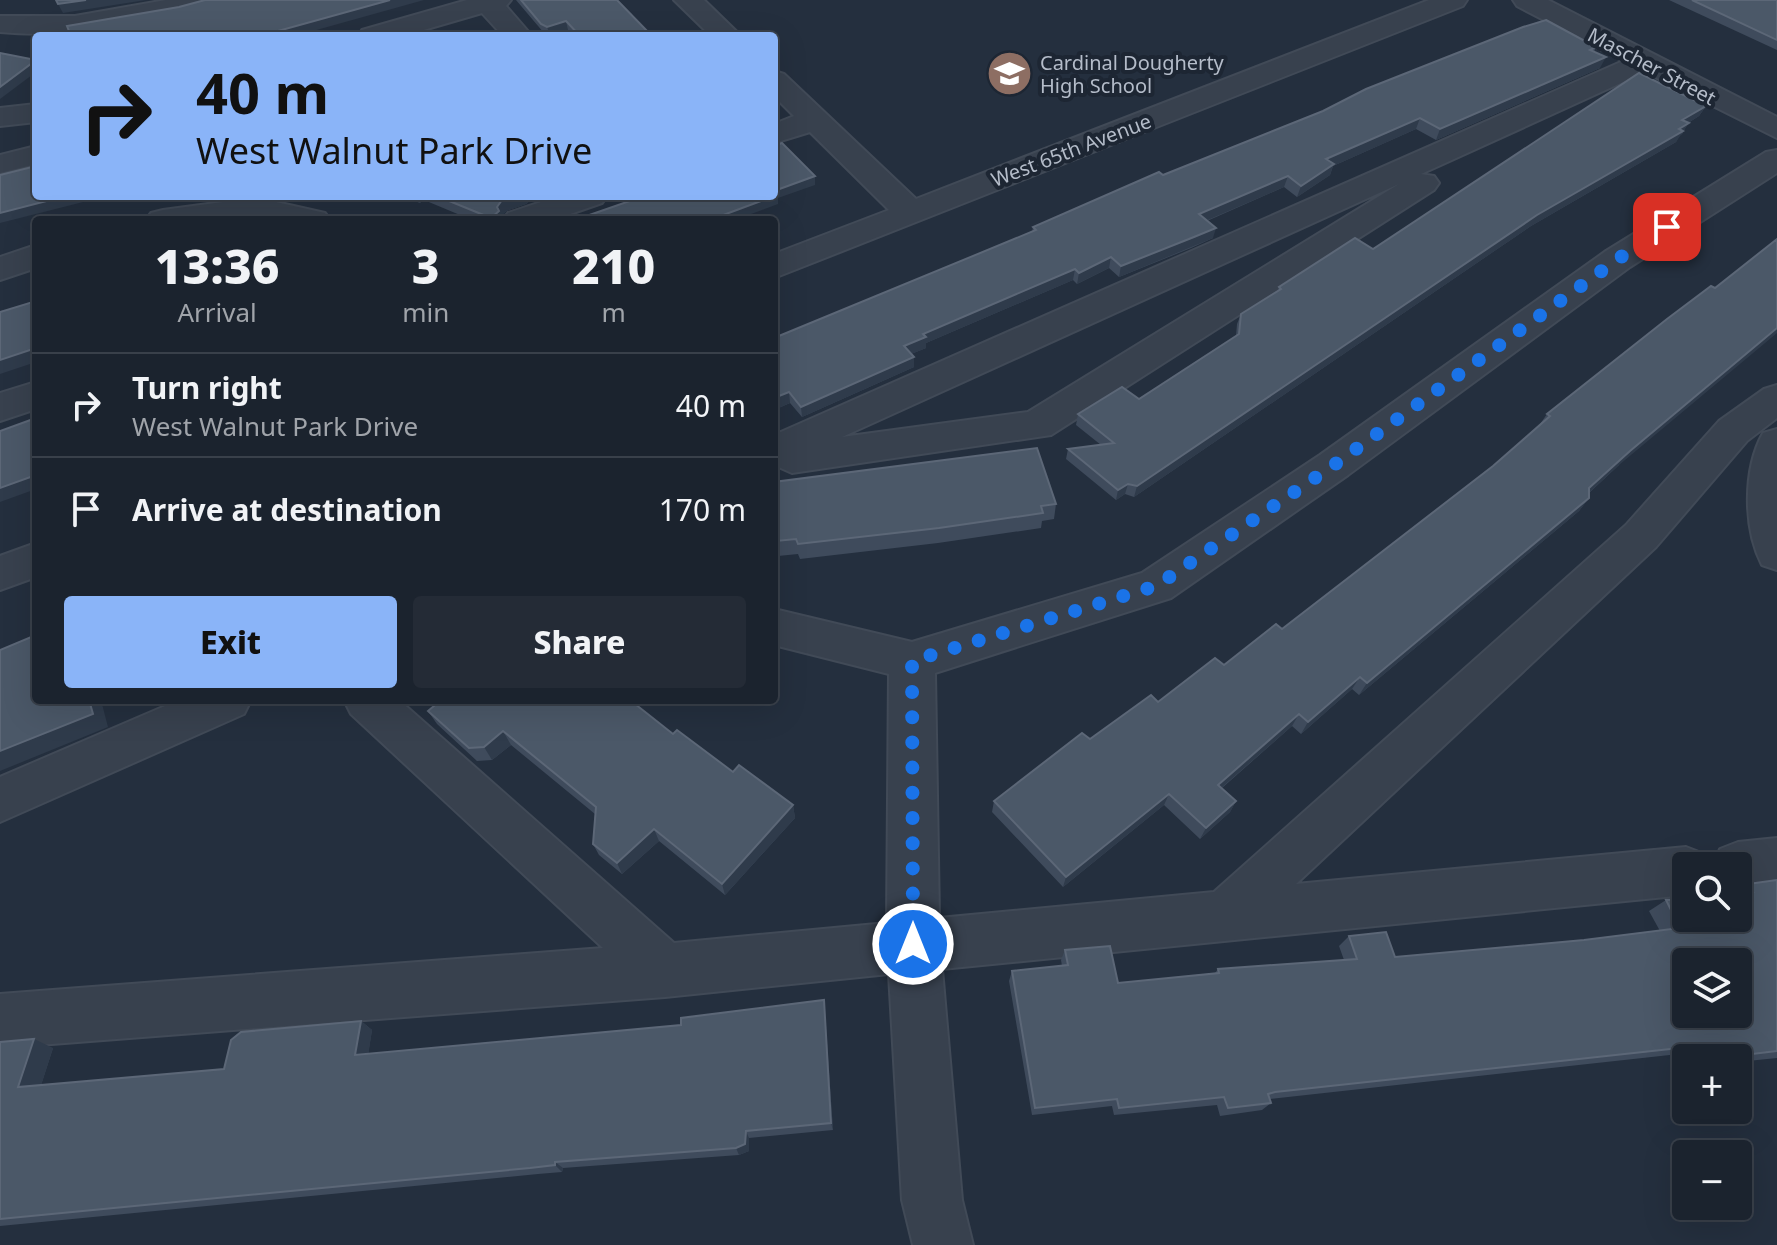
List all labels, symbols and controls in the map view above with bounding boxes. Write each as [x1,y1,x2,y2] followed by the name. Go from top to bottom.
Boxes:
[1583,21,1721,111] street label: Mascher Street
[985,49,1033,97] school or university icon: Cardinal Dougherty High School
[1040,49,1225,99] place label: Cardinal Dougherty High School
[196,54,329,130] text: 40 m
[64,64,168,168] icon: right
[987,107,1155,193] street label: West 65th Avenue
[196,126,592,175] text: West Walnut Park Drive
[1633,193,1701,261] pin
[1645,205,1689,249] icon: arrive
[155,233,279,298] text: 13:36
[412,233,440,298] text: 3
[572,233,655,298] text: 210
[177,294,257,330] text: Arrival
[402,294,449,330] text: min
[601,294,626,330] text: m
[132,367,282,408] text: Turn right
[64,383,108,427] icon: right
[676,385,746,426] text: 40 m
[132,408,418,444] text: West Walnut Park Drive
[64,487,108,531] icon: arrive
[132,489,442,530] text: Arrive at destination
[659,489,746,530] text: 170 m
[64,596,397,688] button: Exit
[413,596,746,688] button: Share
[1672,852,1752,1220] map controls
[1672,852,1752,932] button: search
[871,902,955,986] position arrow
[1672,948,1752,1028] button: layers
[1672,1044,1752,1124] button: +
[1672,1140,1752,1220] button: −

